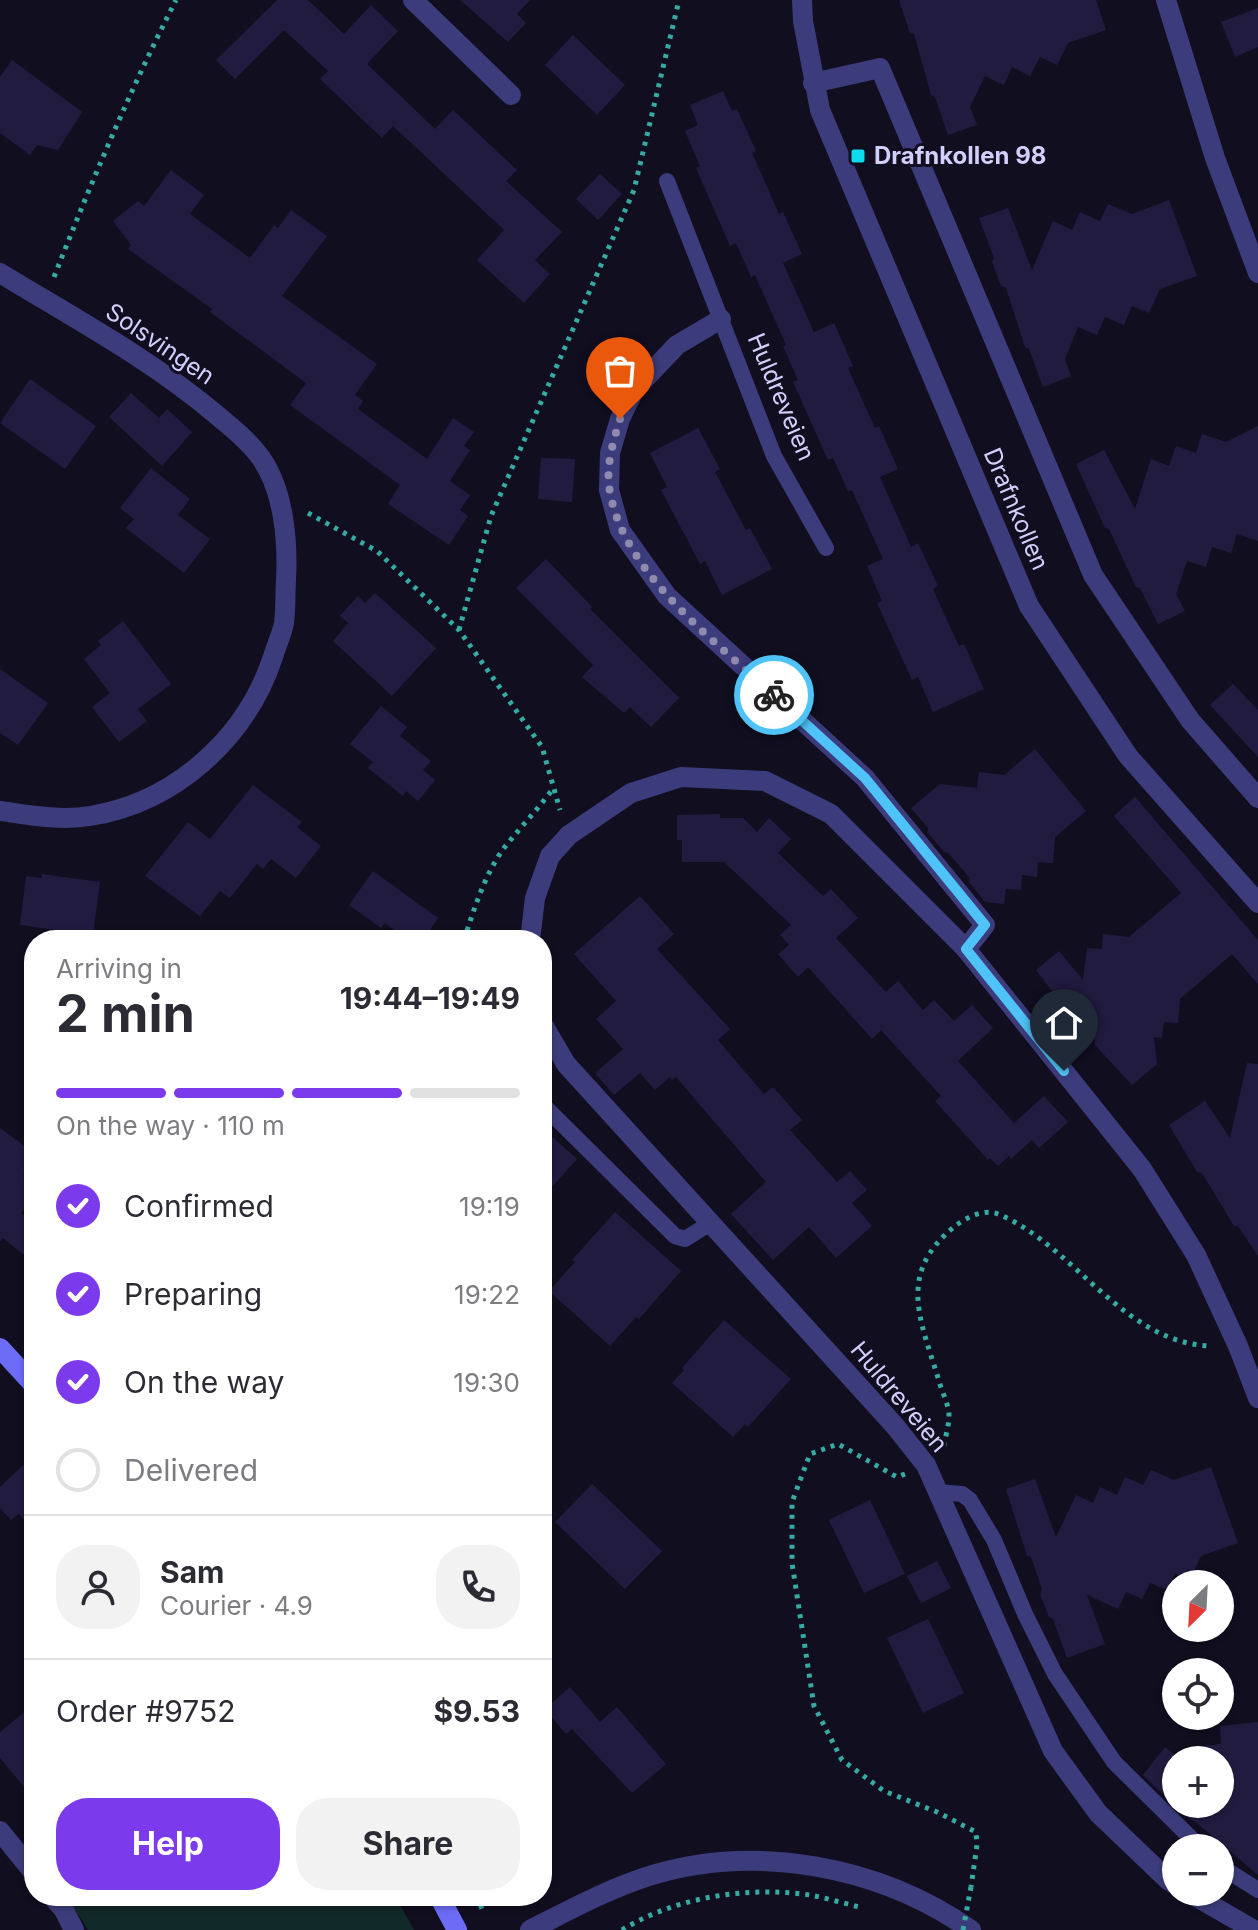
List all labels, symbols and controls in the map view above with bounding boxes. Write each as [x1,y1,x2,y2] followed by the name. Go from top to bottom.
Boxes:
[874,141,1046,170] place label: Drafnkollen 98
[849,147,867,165] marker: Drafnkollen 98
[101,297,220,390] street label: Solsvingen
[742,329,821,465] street label: Huldreveien
[586,337,654,419] pin
[598,349,642,393] icon: bag
[978,443,1055,574] street label: Drafnkollen
[734,655,814,735] courier
[752,673,796,717] icon: bike
[56,953,182,984] text: Arriving in
[340,980,520,1016] text: 19:44–19:49
[56,982,195,1045] text: 2 min
[1030,989,1098,1071] pin
[1042,1001,1086,1045] icon: home
[56,1110,285,1141] text: On the way · 110 m
[56,1184,100,1228] icon: check
[124,1188,274,1224] text: Confirmed
[459,1191,520,1222] text: 19:19
[56,1272,100,1316] icon: check
[124,1276,262,1312] text: Preparing
[454,1279,520,1310] text: 19:22
[845,1335,954,1458] street label: Huldreveien
[56,1360,100,1404] icon: check
[124,1364,284,1400] text: On the way
[453,1367,520,1398] text: 19:30
[124,1452,258,1488] text: Delivered
[56,1545,140,1629] button: person
[436,1545,520,1629] button: phone
[160,1554,224,1590] text: Sam
[1162,1570,1234,1642] north arrow
[1162,1570,1234,1906] map controls
[160,1590,313,1621] text: Courier · 4.9
[1162,1658,1234,1730] button: locate
[56,1693,236,1729] text: Order #9752
[433,1693,520,1729] text: $9.53
[1162,1746,1234,1818] button: +
[56,1798,280,1890] button: Help
[296,1798,520,1890] button: Share
[1162,1834,1234,1906] button: −

